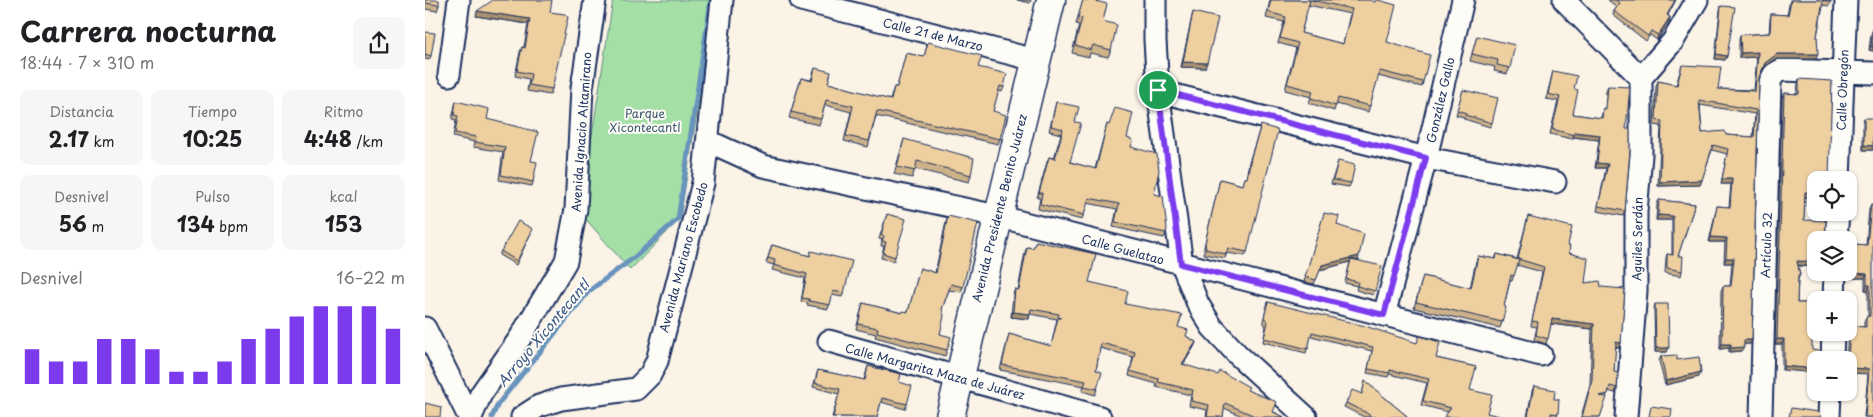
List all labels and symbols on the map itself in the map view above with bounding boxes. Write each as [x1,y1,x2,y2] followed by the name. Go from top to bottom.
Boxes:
[881,13,985,55] street label: Calle 21 de Marzo
[1832,49,1852,131] street label: Calle Obregón
[566,51,596,213] street label: Avenida Ignacio Altamirano
[1421,55,1459,145] street label: González Gallo
[1137,69,1179,111] pin
[610,104,680,136] park label: Parque Xicontecantl
[967,112,1031,304] street label: Avenida Presidente Benito Juárez
[654,180,712,334] street label: Avenida Mariano Escobedo
[1627,197,1647,281] street label: Aguiles Serdán
[1756,212,1776,278] street label: Artículo 32
[1080,229,1167,269] street label: Calle Guelatao
[492,273,595,391] water label: Arroyo Xicontecantl
[843,338,1027,404] street label: Calle Margarita Maza de Juárez

